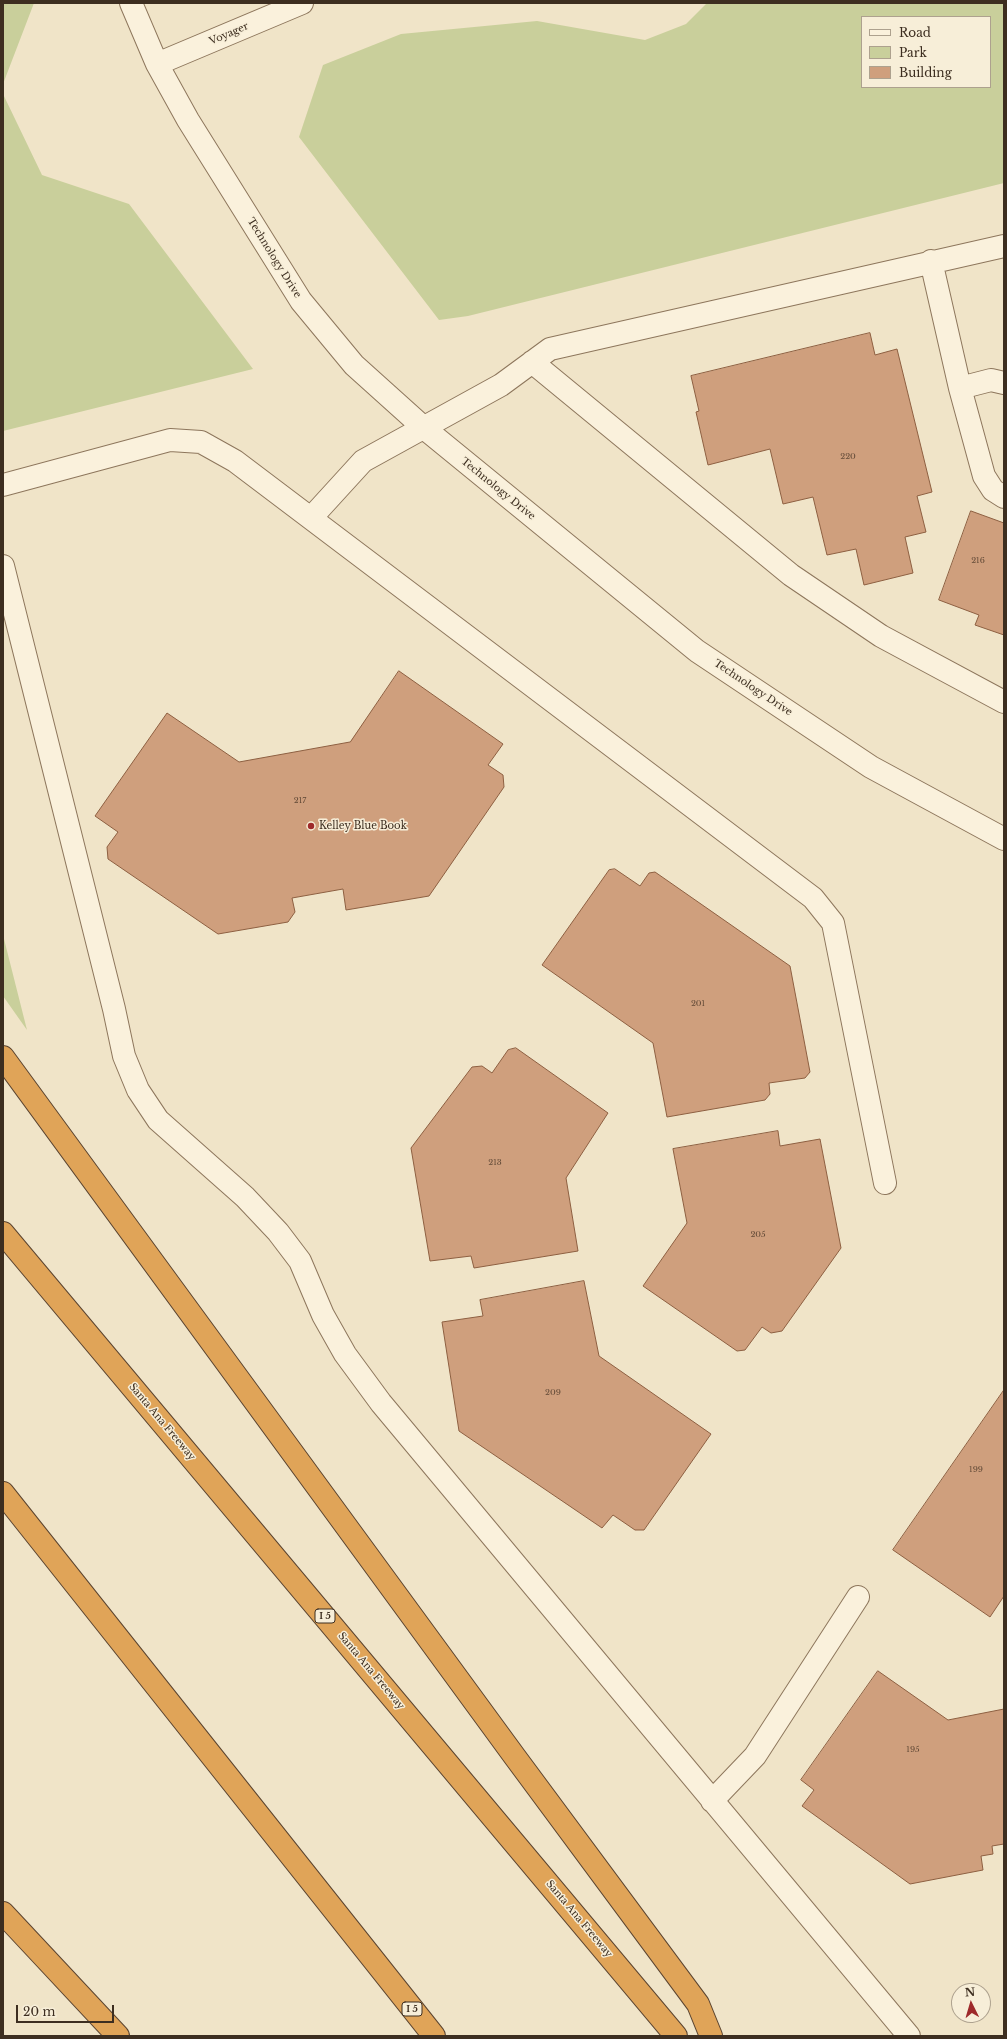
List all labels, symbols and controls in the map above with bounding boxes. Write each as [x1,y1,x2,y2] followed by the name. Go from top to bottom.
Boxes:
[861,16,991,88] legend
[208,20,250,48] street label: Voyager
[899,25,931,40] text: Road
[899,45,927,60] text: Park
[899,65,952,80] text: Building
[245,216,303,300] street label: Technology Drive
[840,452,856,462] house number: 220
[458,455,538,523] street label: Technology Drive
[971,556,985,566] house number: 216
[712,657,794,719] street label: Technology Drive
[294,796,306,806] house number: 217
[319,820,407,832] place label: Kelley Blue Book
[306,821,316,831] marker: Kelley Blue Book
[691,999,705,1009] house number: 201
[488,1158,502,1168] house number: 213
[750,1230,766,1240] house number: 205
[126,1381,198,1463] street label: Santa Ana Freeway
[545,1388,561,1398] house number: 209
[969,1465,983,1475] house number: 199
[315,1609,335,1623] road number: I 5
[335,1630,407,1712] street label: Santa Ana Freeway
[906,1745,920,1755] house number: 195
[543,1878,615,1960] street label: Santa Ana Freeway
[951,1983,991,2023] north arrow
[964,1985,976,1999] text: N
[18,1997,116,2023] scale bar
[402,2002,422,2016] road number: I 5
[23,2004,55,2019] text: 20 m

